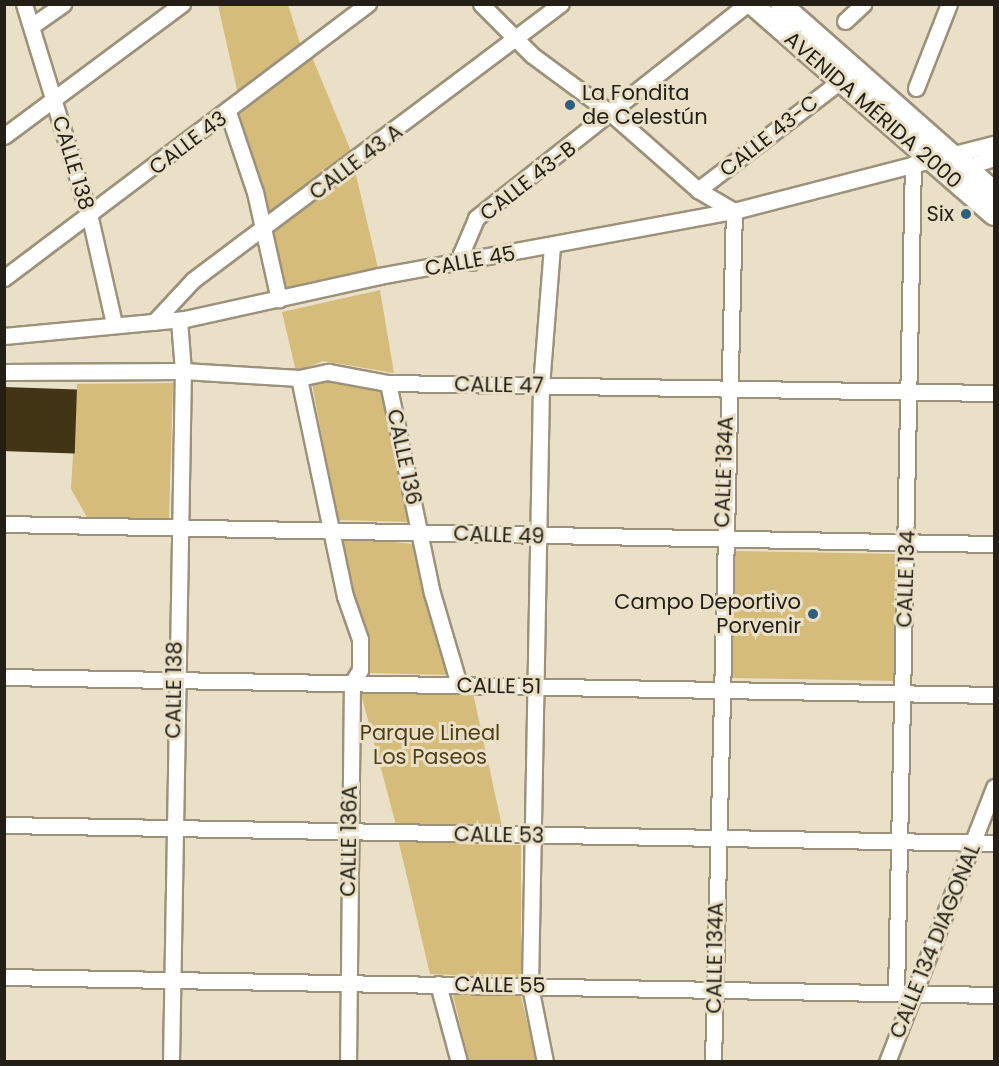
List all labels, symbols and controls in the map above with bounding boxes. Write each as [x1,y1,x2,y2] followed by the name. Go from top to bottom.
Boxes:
[779,26,967,194] street label: AVENIDA MÉRIDA 2000
[582,80,708,130] place label: La Fondita de Celestún
[715,90,823,182] street label: CALLE 43-C
[563,98,577,112] marker: La Fondita de Celestún
[144,106,232,180] street label: CALLE 43
[47,113,99,213] street label: CALLE 138
[304,119,408,205] street label: CALLE 43 A
[475,136,581,226] street label: CALLE 43-B
[926,201,954,227] place label: Six
[959,207,973,221] marker: Six
[423,241,517,281] street label: CALLE 45
[454,372,544,398] street label: CALLE 47
[382,407,426,507] street label: CALLE 136
[709,416,739,528] street label: CALLE 134A
[453,521,545,549] street label: CALLE 49
[892,530,920,628] street label: CALLE 134
[614,589,801,639] place label: Campo Deportivo Porvenir
[806,607,820,621] marker: Campo Deportivo Porvenir
[161,641,187,739] street label: CALLE 138
[456,673,542,699] street label: CALLE 51
[360,720,500,770] park label: Parque Lineal Los Paseos
[335,785,363,897] street label: CALLE 136A
[454,822,544,848] street label: CALLE 53
[884,840,986,1042] street label: CALLE 134 DIAGONAL
[701,902,729,1014] street label: CALLE 134A
[454,972,546,998] street label: CALLE 55

